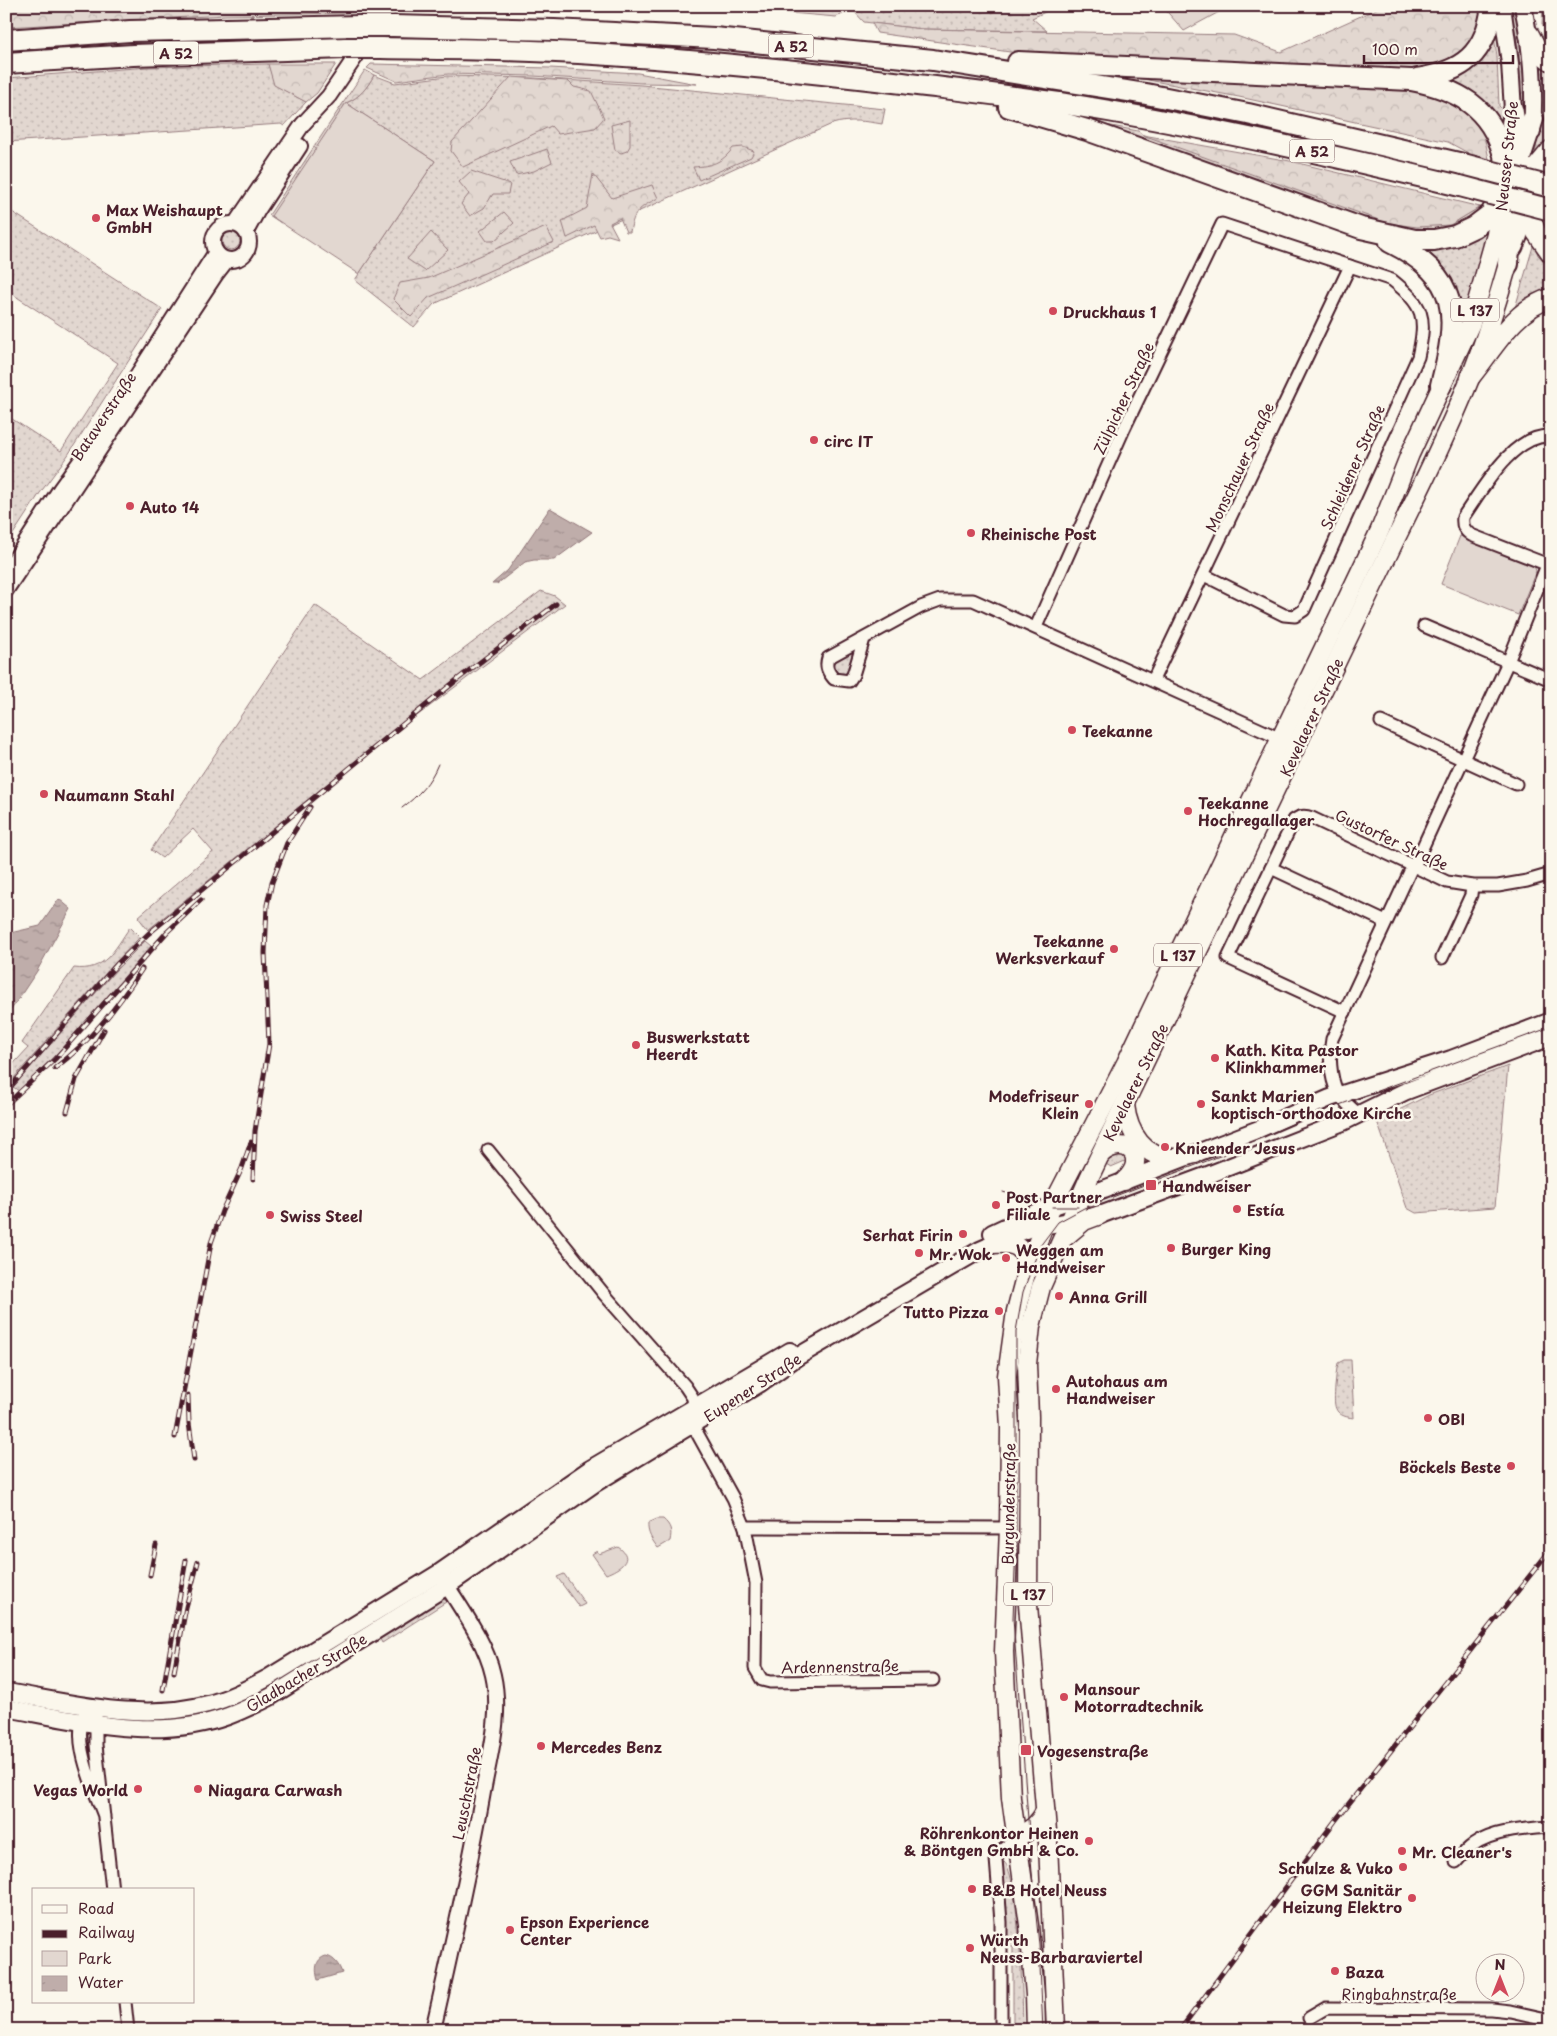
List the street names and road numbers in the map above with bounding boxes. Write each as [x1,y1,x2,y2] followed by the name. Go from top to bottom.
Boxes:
[768,34,814,58] road number: A 52
[154,42,198,64] road number: A 52
[1489,100,1523,212] street label: Neusser Straße
[1290,140,1334,162] road number: A 52
[1451,298,1499,322] road number: L 137
[1087,338,1159,458] street label: Zülpicher Straße
[65,367,141,465] street label: Bataverstraße
[1199,398,1279,536] street label: Monschauer Straße
[1314,401,1390,533] street label: Schleidener Straße
[1273,654,1349,780] street label: Kevelaerer Straße
[1332,803,1452,875] street label: Gustorfer Straße
[1154,944,1202,966] road number: L 137
[1096,1019,1174,1145] street label: Kevelaerer Straße
[699,1347,805,1427] street label: Eupener Straße
[995,1443,1021,1565] street label: Burgunderstraße
[1004,1582,1052,1606] road number: L 137
[241,1627,371,1717] street label: Gladbacher Straße
[781,1653,899,1679] street label: Ardennenstraße
[446,1744,486,1842] street label: Leuschstraße
[1341,1982,1457,2005] street label: Ringbahnstraße

